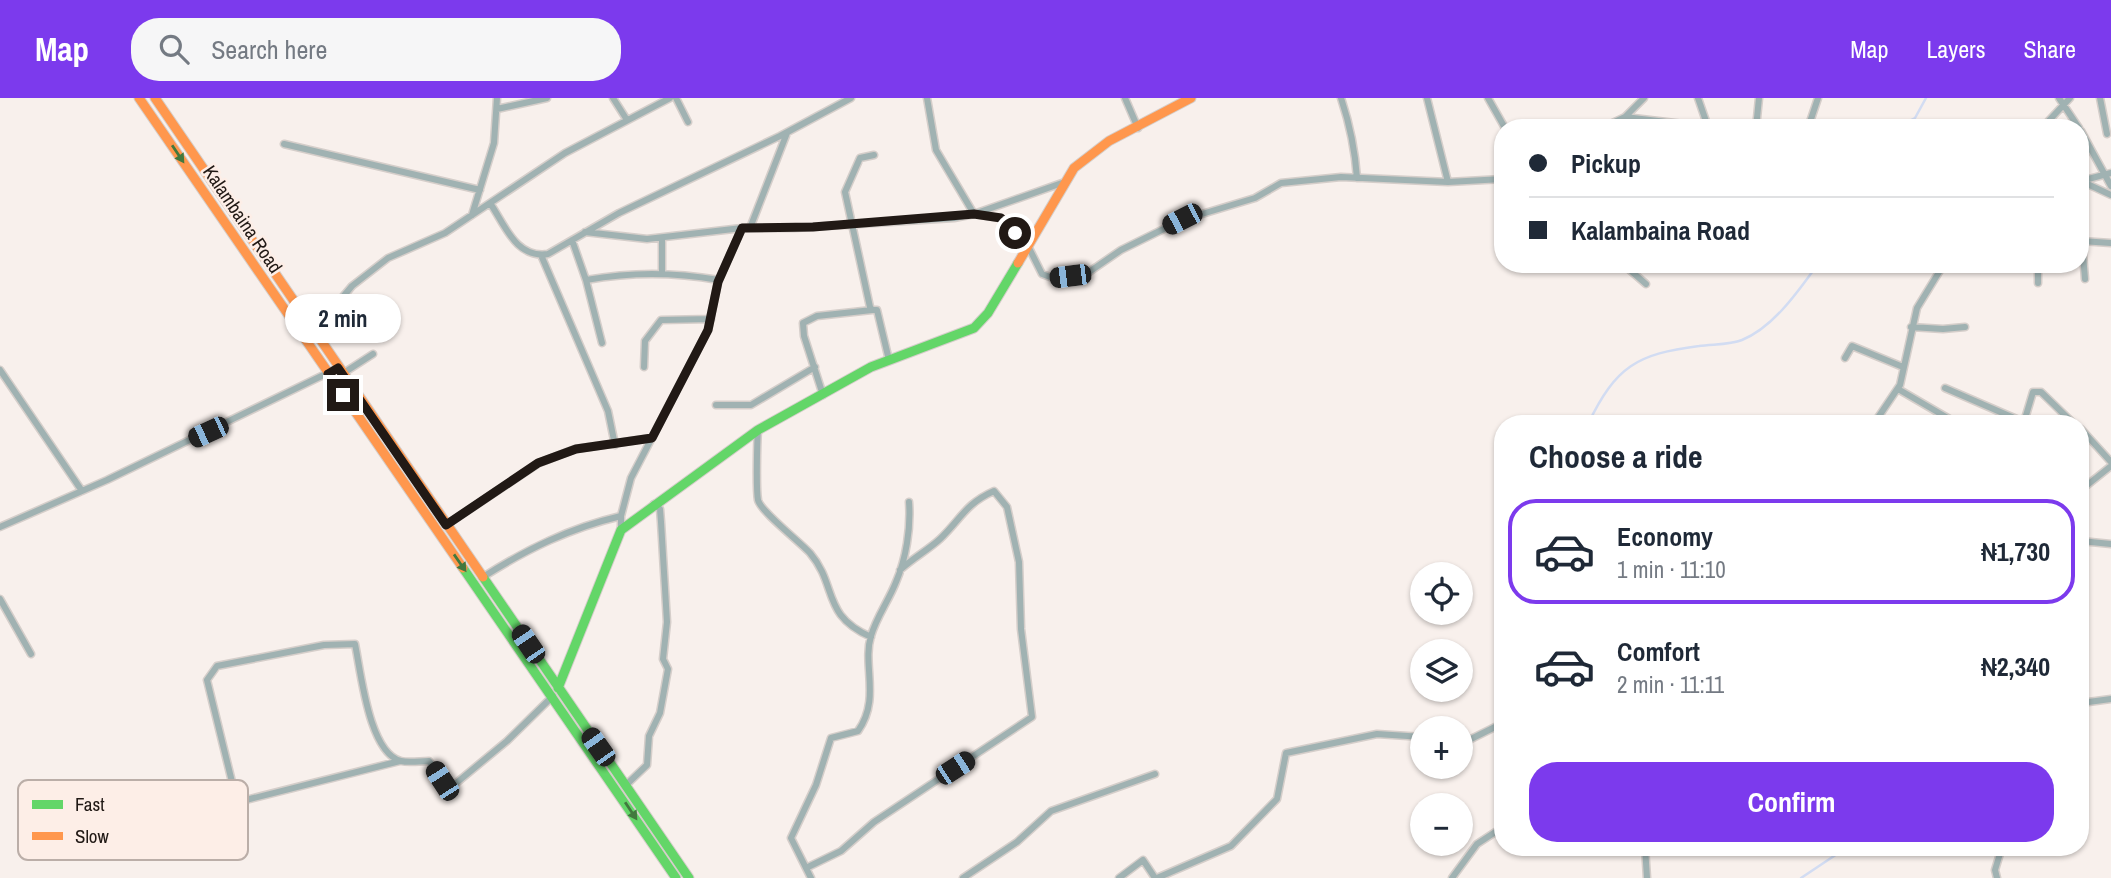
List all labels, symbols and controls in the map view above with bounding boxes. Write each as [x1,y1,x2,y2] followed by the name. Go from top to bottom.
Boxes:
[131,18,621,81] search box
[35,27,89,71] text: Map
[155,30,193,68] icon: search
[211,32,327,67] text: Search here
[1850,33,1888,65] text: Map
[1926,33,1985,65] text: Layers
[2023,33,2076,65] text: Share
[171,145,185,163] one-way arrow
[1571,146,1641,181] text: Pickup
[197,160,289,278] street label: Kalambaina Road
[1159,200,1206,238] car
[1571,213,1750,248] text: Kalambaina Road
[999,217,1031,249] route start
[1048,263,1093,289] car
[285,294,401,342] callout: 2 min
[318,303,368,334] text: 2 min
[327,379,359,411] route end
[185,414,232,450] car
[1529,435,1703,478] text: Choose a ride
[1617,519,1713,554] text: Economy
[1533,520,1596,583] icon: car
[1981,534,2050,569] text: ₦1,730
[453,554,467,572] one-way arrow
[1617,554,1726,585] text: 1 min · 11:10
[1410,562,1473,856] map controls
[1410,562,1473,625] button: locate
[508,621,549,667] car
[1617,634,1700,669] text: Comfort
[1533,635,1596,698] icon: car
[1410,639,1473,702] button: layers
[1981,649,2050,684] text: ₦2,340
[1617,669,1724,700] text: 2 min · 11:11
[1410,716,1473,779] button: +
[578,724,619,770] car
[932,748,979,788] car
[422,758,463,804] car
[1529,762,2054,842] button: Confirm
[18,780,248,860] legend
[75,791,105,817] text: Fast
[1410,793,1473,856] button: −
[624,802,638,820] one-way arrow
[75,823,110,849] text: Slow

